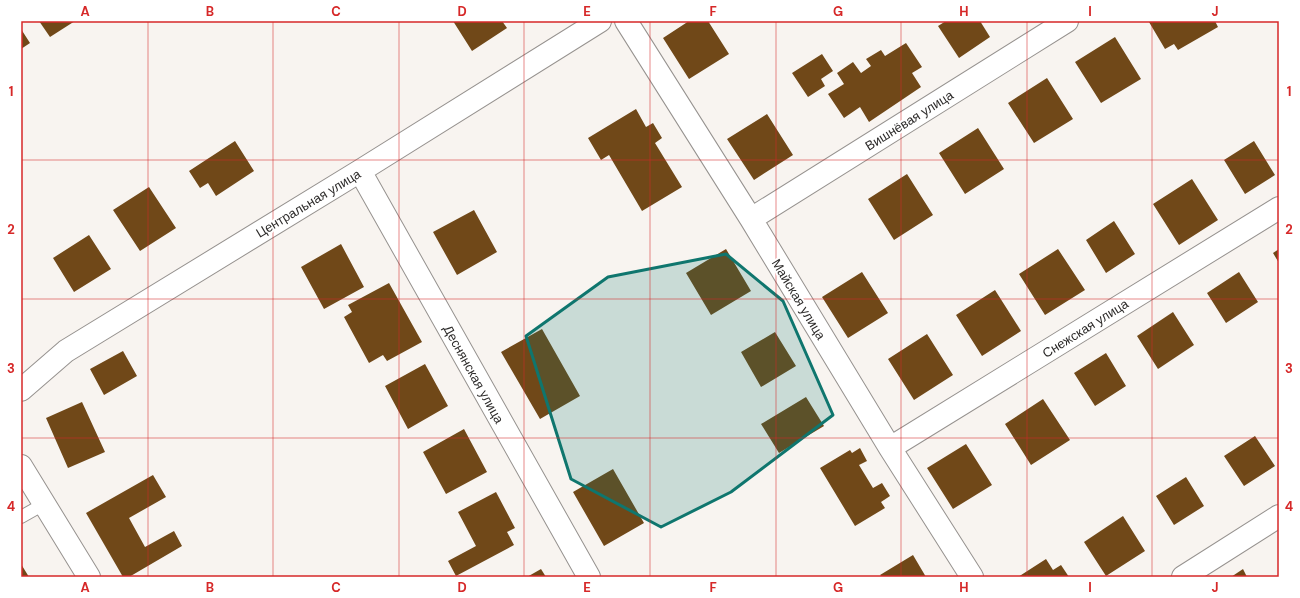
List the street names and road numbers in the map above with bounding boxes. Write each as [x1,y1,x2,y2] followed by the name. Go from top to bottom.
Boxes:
[862,86,957,154] street label: Вишнёвая улица
[253,165,364,241] street label: Центральная улица
[768,256,830,343] street label: Майская улица
[1039,295,1132,362] street label: Снежская улица
[439,322,508,427] street label: Деснянская улица

